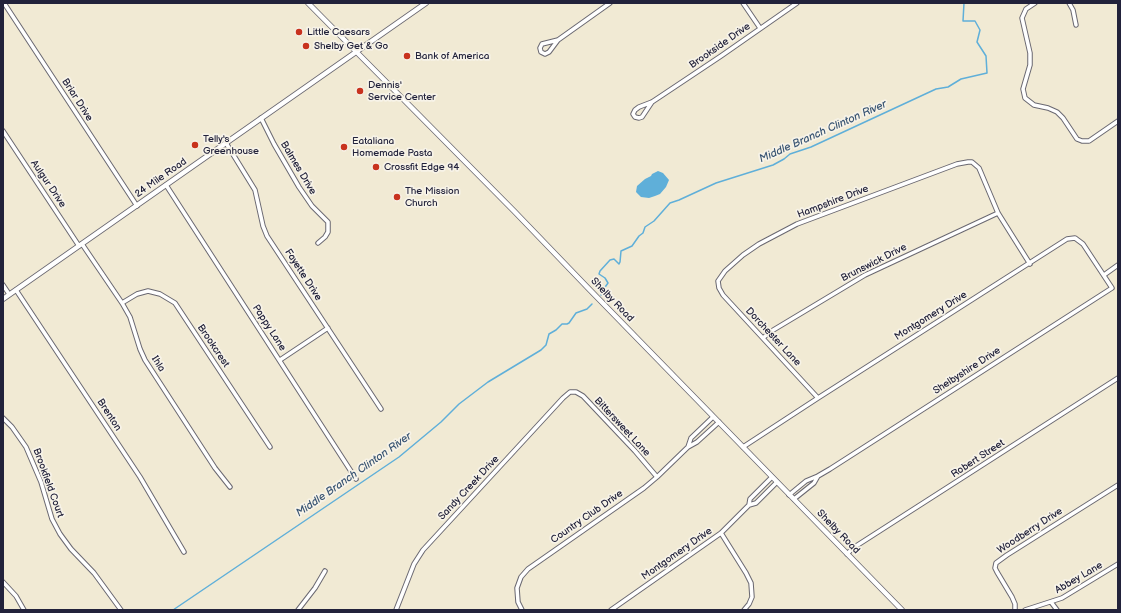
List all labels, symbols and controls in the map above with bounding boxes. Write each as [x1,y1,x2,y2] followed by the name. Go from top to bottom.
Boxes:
[687,21,753,71] street label: Brookside Drive
[307,26,370,38] place label: Little Caesars
[294,27,304,37] marker: Little Caesars
[314,40,388,52] place label: Shelby Get & Go
[301,41,311,51] marker: Shelby Get & Go
[415,50,489,62] place label: Bank of America
[402,51,412,61] marker: Bank of America
[59,76,95,124] street label: Briar Drive
[368,79,436,102] place label: Dennis' Service Center
[355,86,365,96] marker: Dennis' Service Center
[757,98,889,166] water label: Middle Branch Clinton River
[203,133,259,156] place label: Telly's Greenhouse
[352,135,432,158] place label: Eataliana Homemade Pasta
[277,139,319,197] street label: Balmes Drive
[190,140,200,150] marker: Telly's Greenhouse
[339,142,349,152] marker: Eataliana Homemade Pasta
[133,156,189,200] street label: 24 Mile Road
[28,158,68,210] street label: Aulgur Drive
[384,161,459,173] place label: Crossfit Edge 94
[371,162,381,172] marker: Crossfit Edge 94
[796,183,870,221] street label: Hampshire Drive
[405,185,459,208] place label: The Mission Church
[392,192,402,202] marker: The Mission Church
[839,241,909,285] street label: Brunswick Drive
[282,247,324,303] street label: Fayette Drive
[588,275,636,325] street label: Shelby Road
[893,289,969,343] street label: Montgomery Drive
[250,303,288,353] street label: Pappy Lane
[743,305,803,369] street label: Dorchester Lane
[194,322,232,370] street label: Brookcrest
[931,345,1003,397] street label: Shelbyshire Drive
[149,354,167,374] street label: Ihla
[592,395,652,459] street label: Bittersweet Lane
[94,397,124,433] street label: Brenton
[294,430,414,520] water label: Middle Branch Clinton River
[949,437,1007,481] street label: Robert Street
[30,447,66,519] street label: Brookfield Court
[436,453,502,523] street label: Sandy Creek Drive
[549,488,625,546] street label: Country Club Drive
[995,505,1065,557] street label: Woodberry Drive
[814,507,862,557] street label: Shelby Road
[639,525,715,583] street label: Montgomery Drive
[1053,560,1105,596] street label: Abbey Lane

